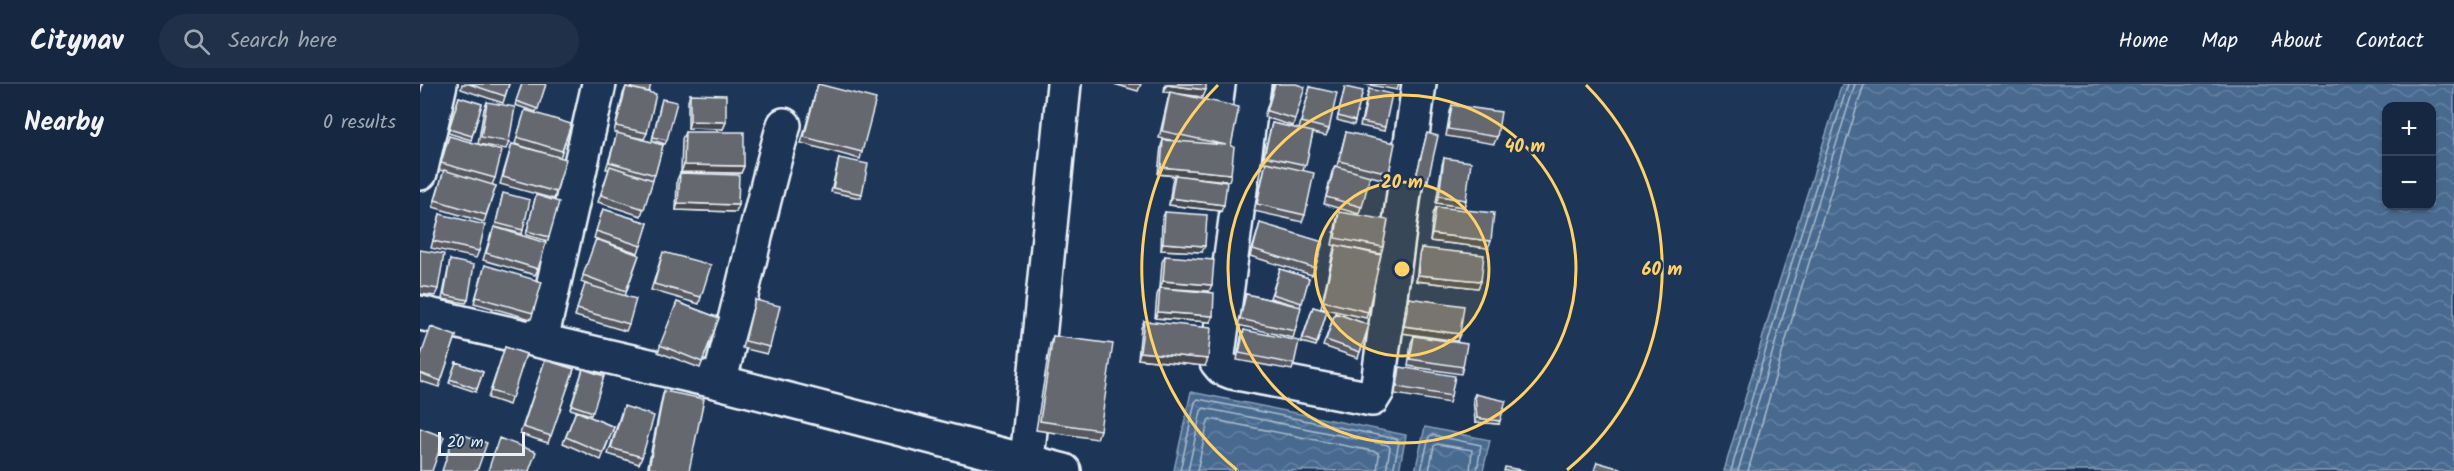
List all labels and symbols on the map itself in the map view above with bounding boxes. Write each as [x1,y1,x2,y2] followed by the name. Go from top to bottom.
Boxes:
[1505,133,1546,162] text: 40 m
[1381,169,1423,198] text: 20 m
[1642,256,1683,285] text: 60 m
[1392,259,1412,279] centre of rings
[438,429,525,456] scale bar

